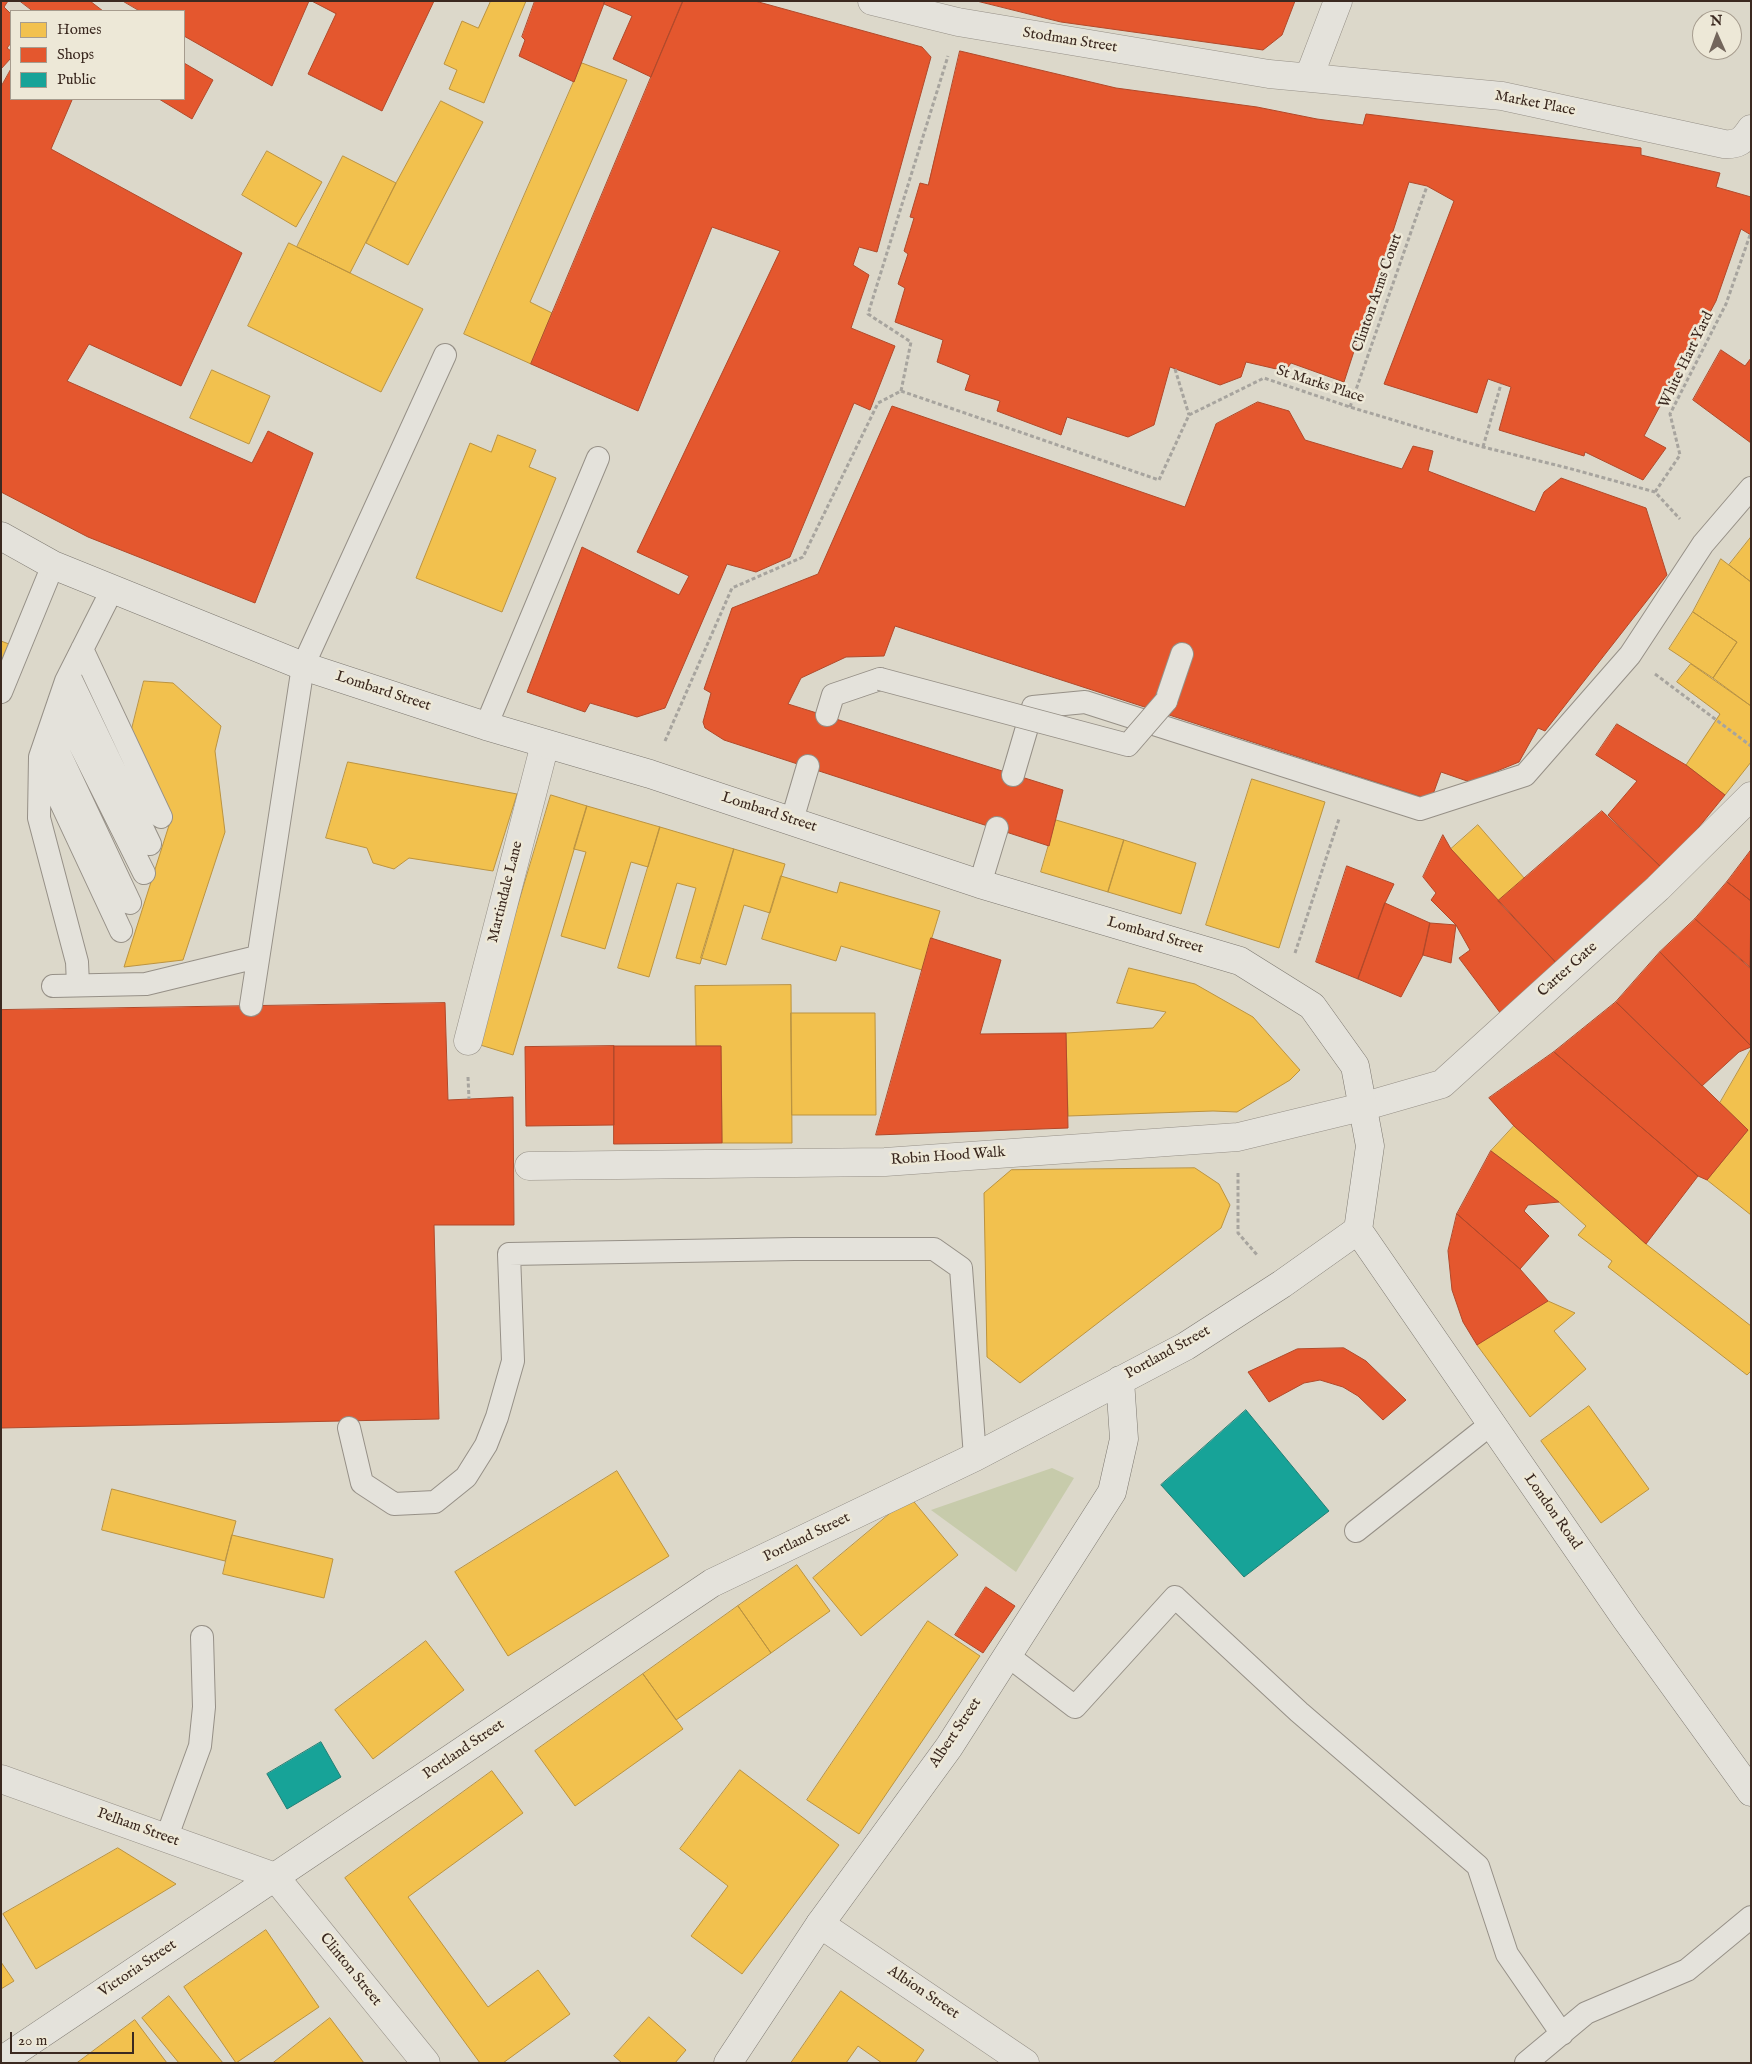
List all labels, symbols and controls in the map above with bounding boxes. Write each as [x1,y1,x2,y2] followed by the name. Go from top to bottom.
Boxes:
[10,10,185,100] legend
[1692,10,1742,60] north arrow
[1710,12,1723,30] text: N
[57,20,101,39] text: Homes
[1021,25,1119,57] street label: Stodman Street
[57,45,94,64] text: Shops
[57,70,96,89] text: Public
[1493,87,1577,121] street label: Market Place
[1349,231,1407,355] street label: Clinton Arms Court
[1656,309,1718,411] street label: White Hart Yard
[1274,362,1366,408] street label: St Marks Place
[333,668,433,716] street label: Lombard Street
[719,789,819,837] street label: Lombard Street
[485,839,527,945] street label: Martindale Lane
[1105,914,1205,958] street label: Lombard Street
[1534,939,1602,1001] street label: Carter Gate
[890,1144,1006,1170] street label: Robin Hood Walk
[1122,1322,1214,1384] street label: Portland Street
[1519,1471,1585,1553] street label: London Road
[761,1509,853,1567] street label: Portland Street
[926,1695,986,1771] street label: Albert Street
[420,1716,508,1784] street label: Portland Street
[94,1805,182,1851] street label: Pelham Street
[315,1930,385,2010] street label: Clinton Street
[96,1936,180,2002] street label: Victoria Street
[884,1962,962,2024] street label: Albion Street
[12,2022,136,2054] scale bar
[18,2031,47,2050] text: 20 m

